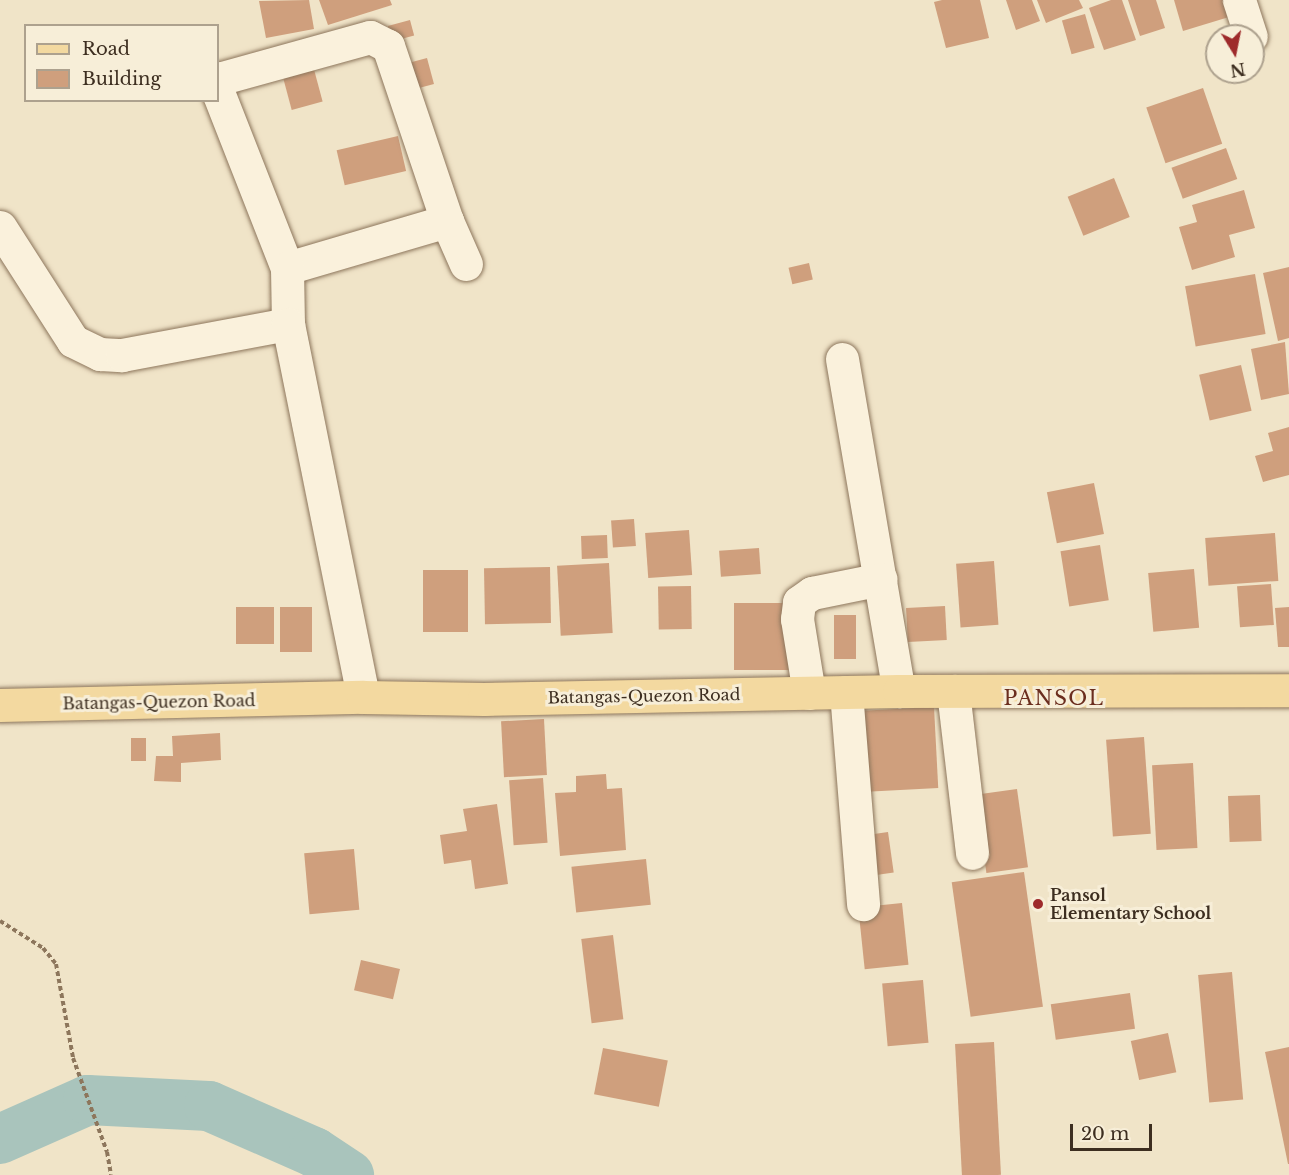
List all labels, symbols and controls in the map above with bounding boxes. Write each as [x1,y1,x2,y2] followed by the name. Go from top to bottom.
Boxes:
[24,24,219,102] legend
[1205,24,1265,84] north arrow
[82,38,130,60] text: Road
[1229,59,1247,81] text: N
[82,68,161,90] text: Building
[547,685,741,707] street label: Batangas-Quezon Road
[1003,686,1105,710] district label: PANSOL
[62,691,256,713] street label: Batangas-Quezon Road
[1050,885,1212,923] place label: Pansol Elementary School
[1031,897,1045,911] marker: Pansol Elementary School
[1073,1112,1156,1150] scale bar
[1081,1123,1129,1145] text: 20 m

